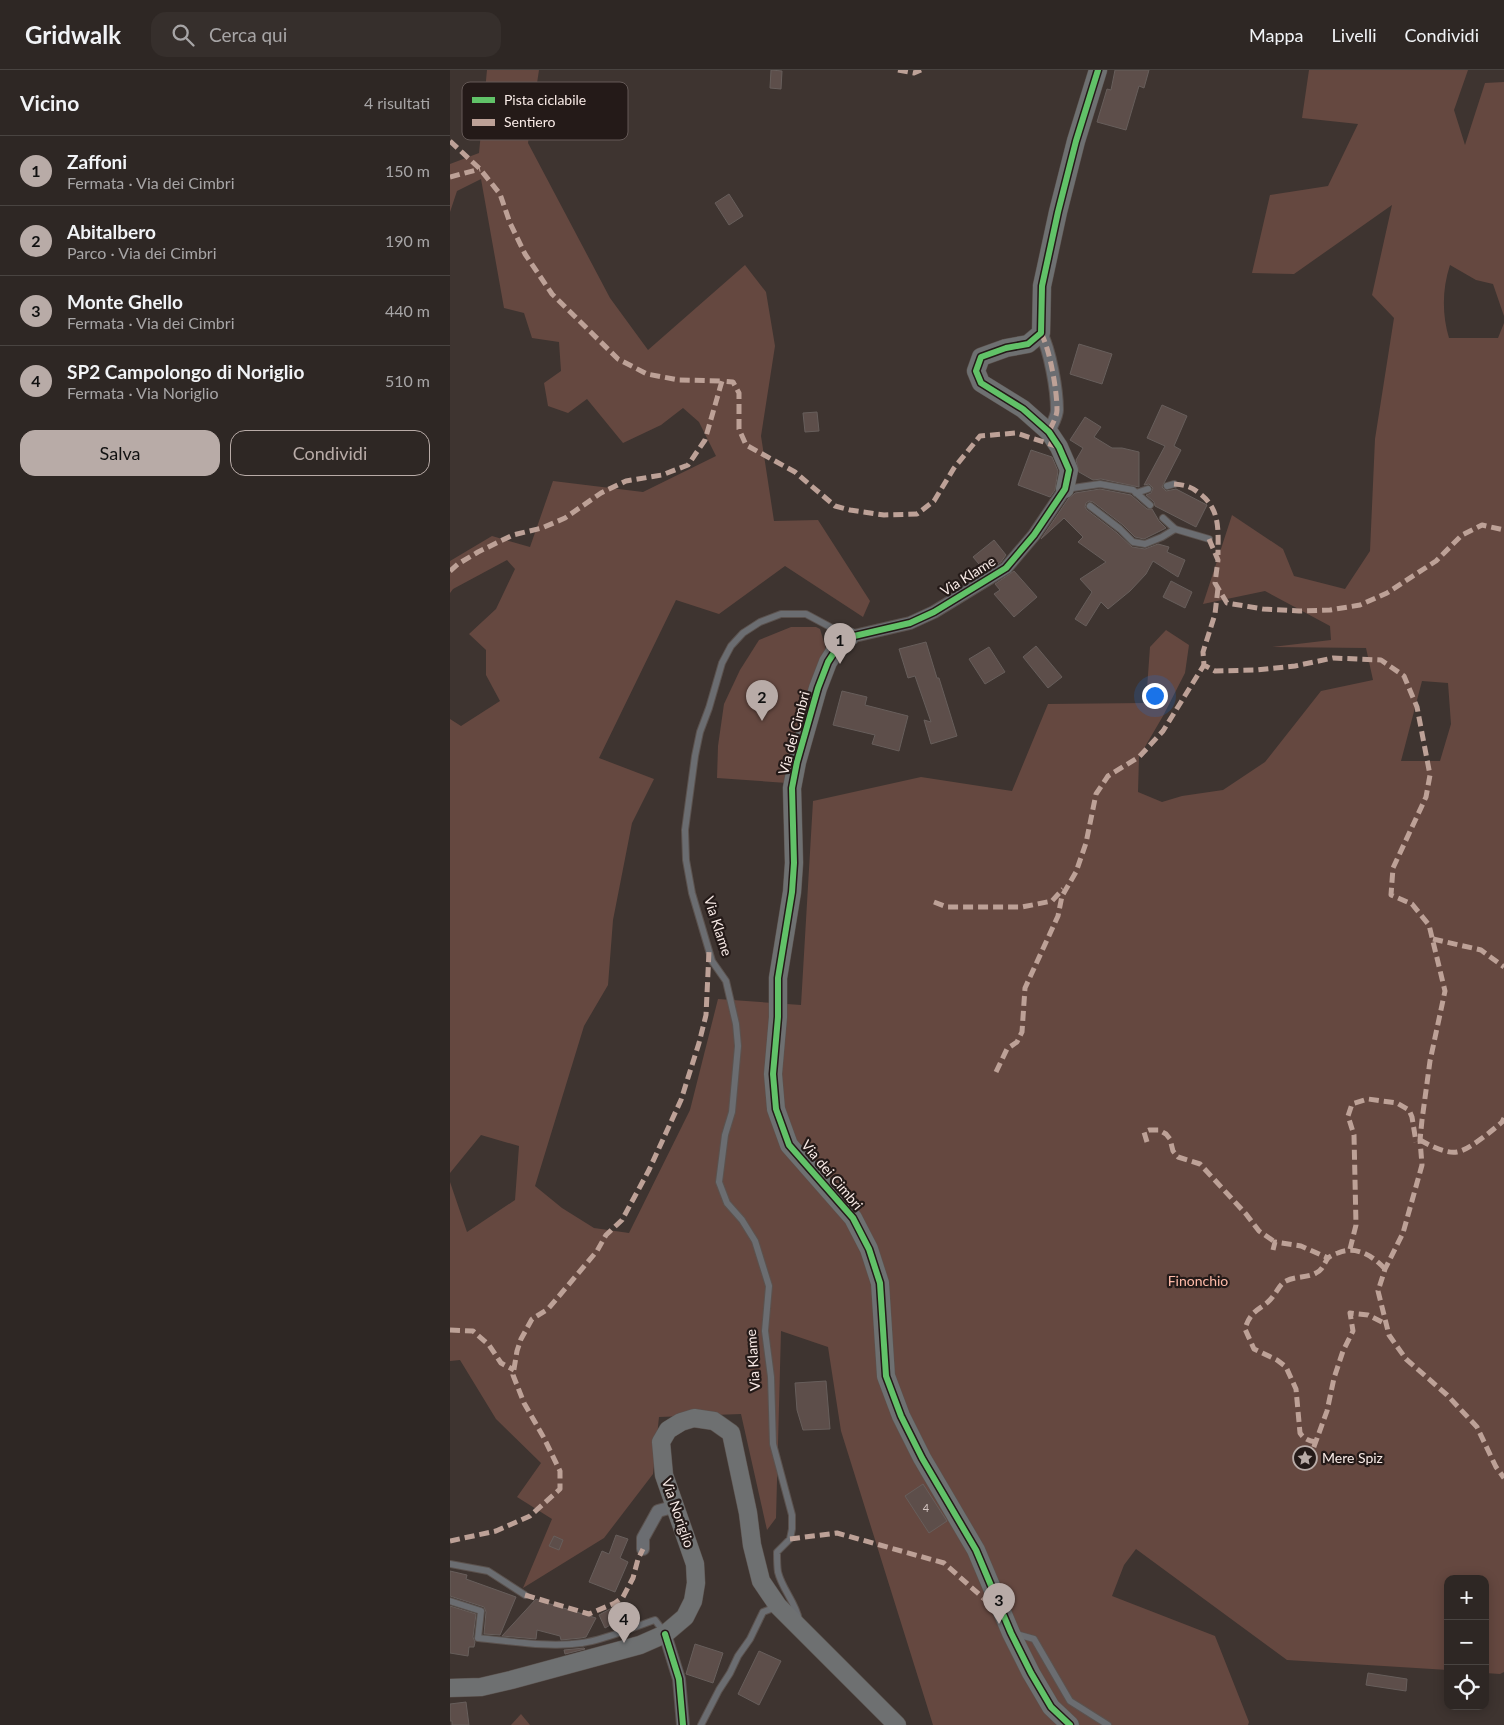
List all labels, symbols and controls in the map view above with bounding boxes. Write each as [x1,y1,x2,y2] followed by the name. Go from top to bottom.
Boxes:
[151,12,501,57] search box
[25,20,121,49] text: Gridwalk
[169,21,197,49] icon: search
[209,23,287,46] text: Cerca qui
[1249,24,1304,46] text: Mappa
[1332,24,1376,46] text: Livelli
[1404,24,1479,46] text: Condividi
[462,82,628,140] legend
[20,90,79,115] text: Vicino
[504,91,586,108] text: Pista ciclabile
[364,93,430,112] text: 4 risultati
[504,113,555,130] text: Sentiero
[67,150,127,173] text: Zaffoni
[31,161,41,180] text: 1
[385,161,430,180] text: 150 m
[67,173,234,192] text: Fermata · Via dei Cimbri
[67,220,156,243] text: Abitalbero
[31,231,41,250] text: 2
[385,231,430,250] text: 190 m
[67,243,217,262] text: Parco · Via dei Cimbri
[67,290,183,313] text: Monte Ghello
[31,301,41,320] text: 3
[385,301,430,320] text: 440 m
[67,313,234,332] text: Fermata · Via dei Cimbri
[67,360,304,383] text: SP2 Campolongo di Noriglio
[31,371,41,390] text: 4
[385,371,430,390] text: 510 m
[67,383,219,402] text: Fermata · Via Noriglio
[20,430,220,476] button: Salva
[230,430,430,476] button: Condividi
[937,552,998,599] street label: Via Klame
[824,623,856,664] pin: 1
[746,680,778,721] pin: 2
[1142,683,1168,709] your location
[774,689,813,777] street label: Via dei Cimbri
[701,894,736,958] street label: Via Klame
[798,1136,867,1213] street label: Via dei Cimbri
[1168,1272,1228,1289] park label: Finonchio
[742,1329,763,1391] street label: Via Klame
[1292,1445,1318,1471] place icon: Mere Spiz
[1322,1449,1383,1466] place label: Mere Spiz
[659,1476,698,1550] street label: Via Noriglio
[923,1501,930,1514] house number: 4
[1444,1575,1489,1710] map controls
[1444,1575,1489,1620] button: +
[983,1583,1015,1624] pin: 3
[608,1602,640,1643] pin: 4
[1444,1620,1489,1665] button: −
[1444,1665,1489,1710] button: locate

